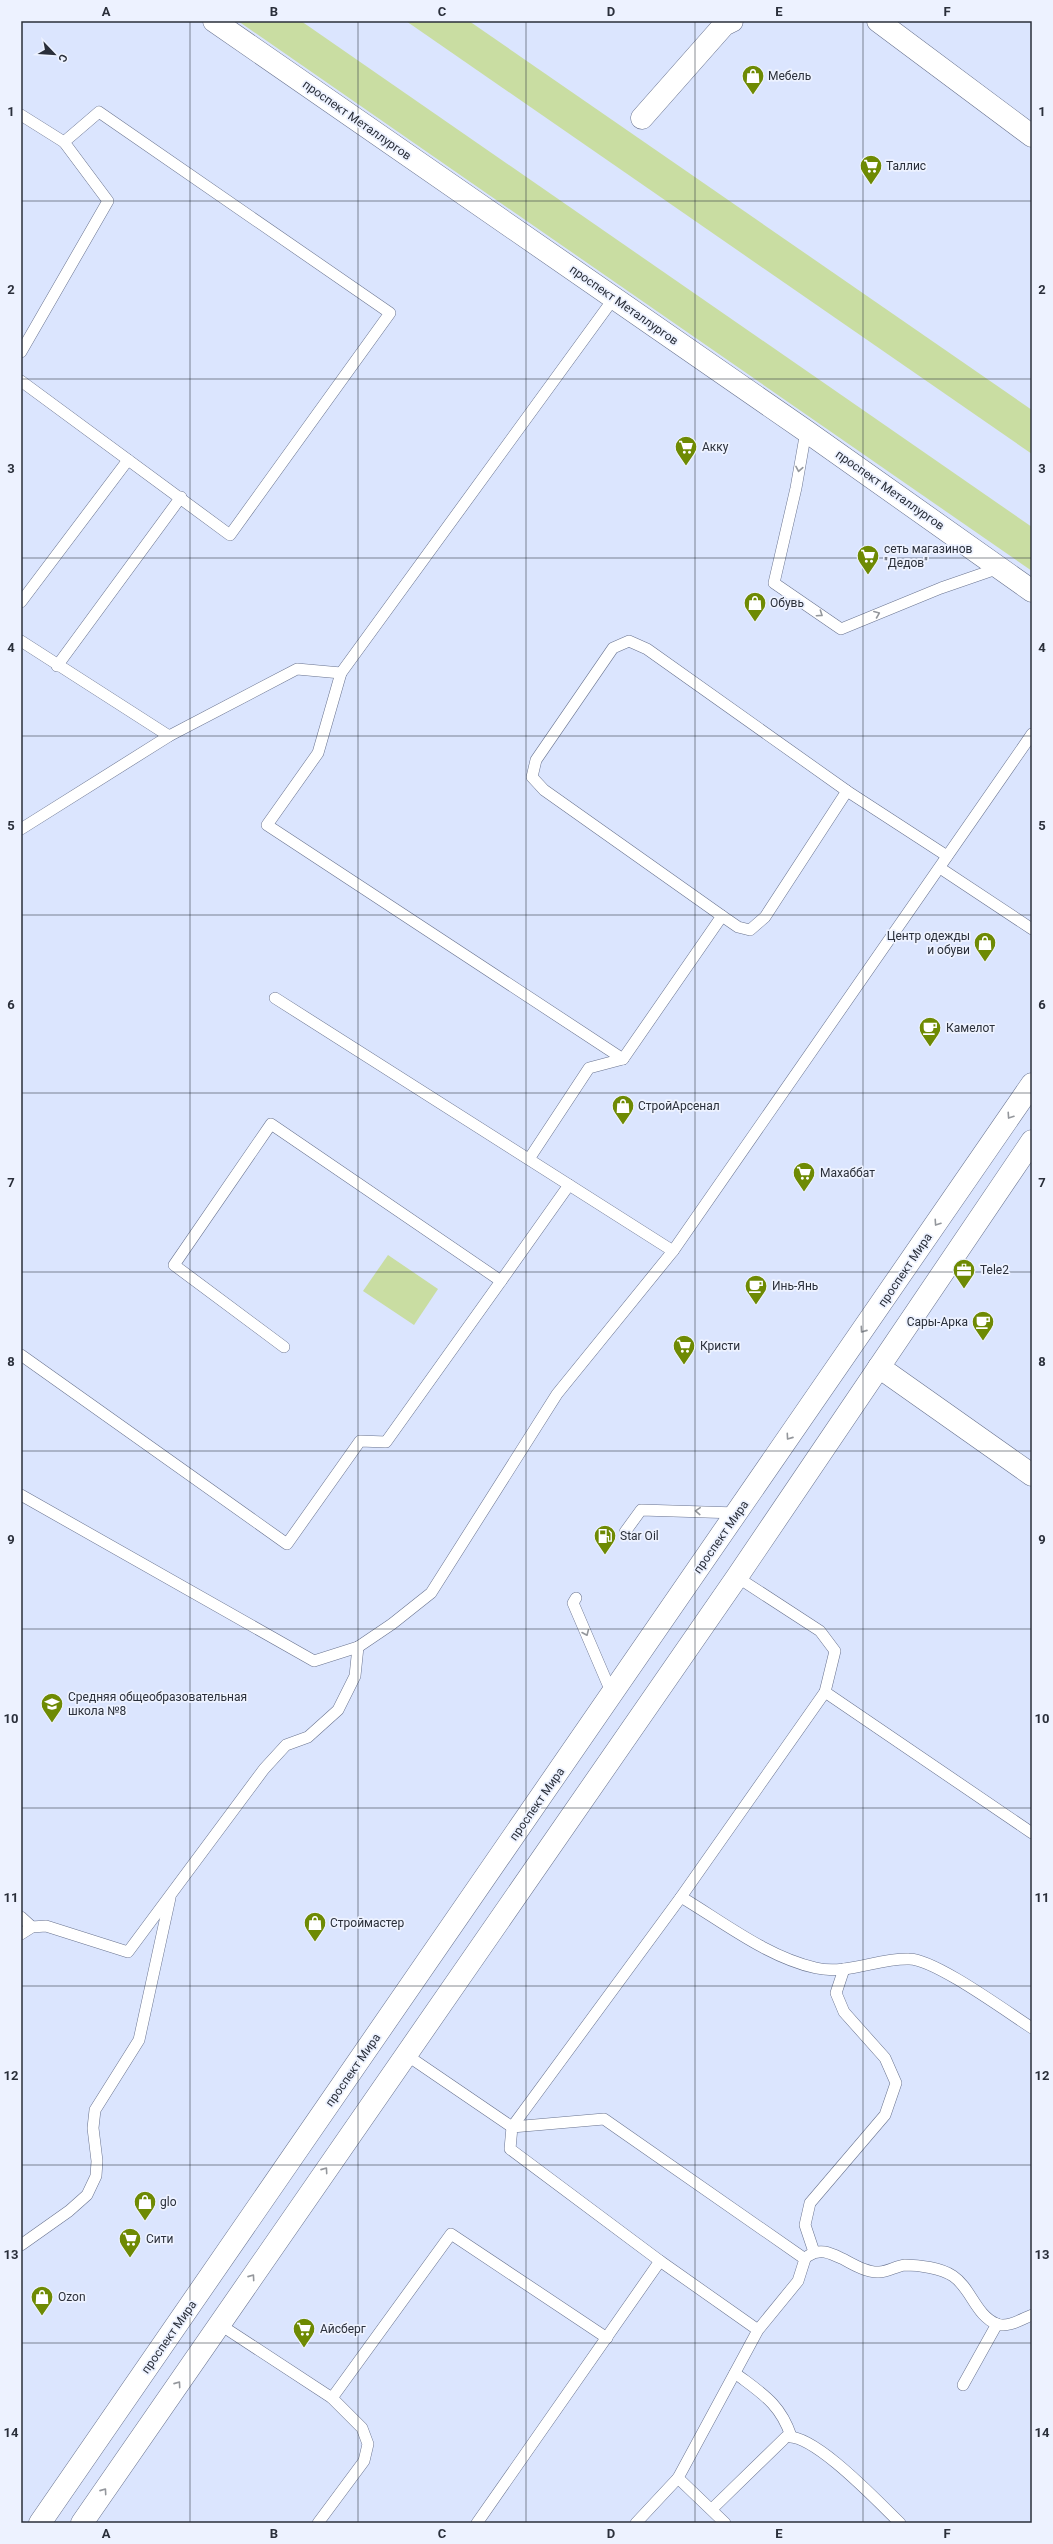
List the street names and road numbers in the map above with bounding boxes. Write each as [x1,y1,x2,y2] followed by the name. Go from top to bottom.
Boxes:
[300,77,414,163] street label: проспект Металлургов
[567,262,681,348] street label: проспект Металлургов
[833,447,947,533] street label: проспект Металлургов
[875,1230,935,1310] street label: проспект Мира
[691,1498,751,1576] street label: проспект Мира
[507,1765,567,1843] street label: проспект Мира
[323,2031,383,2109] street label: проспект Мира
[139,2298,199,2376] street label: проспект Мира

